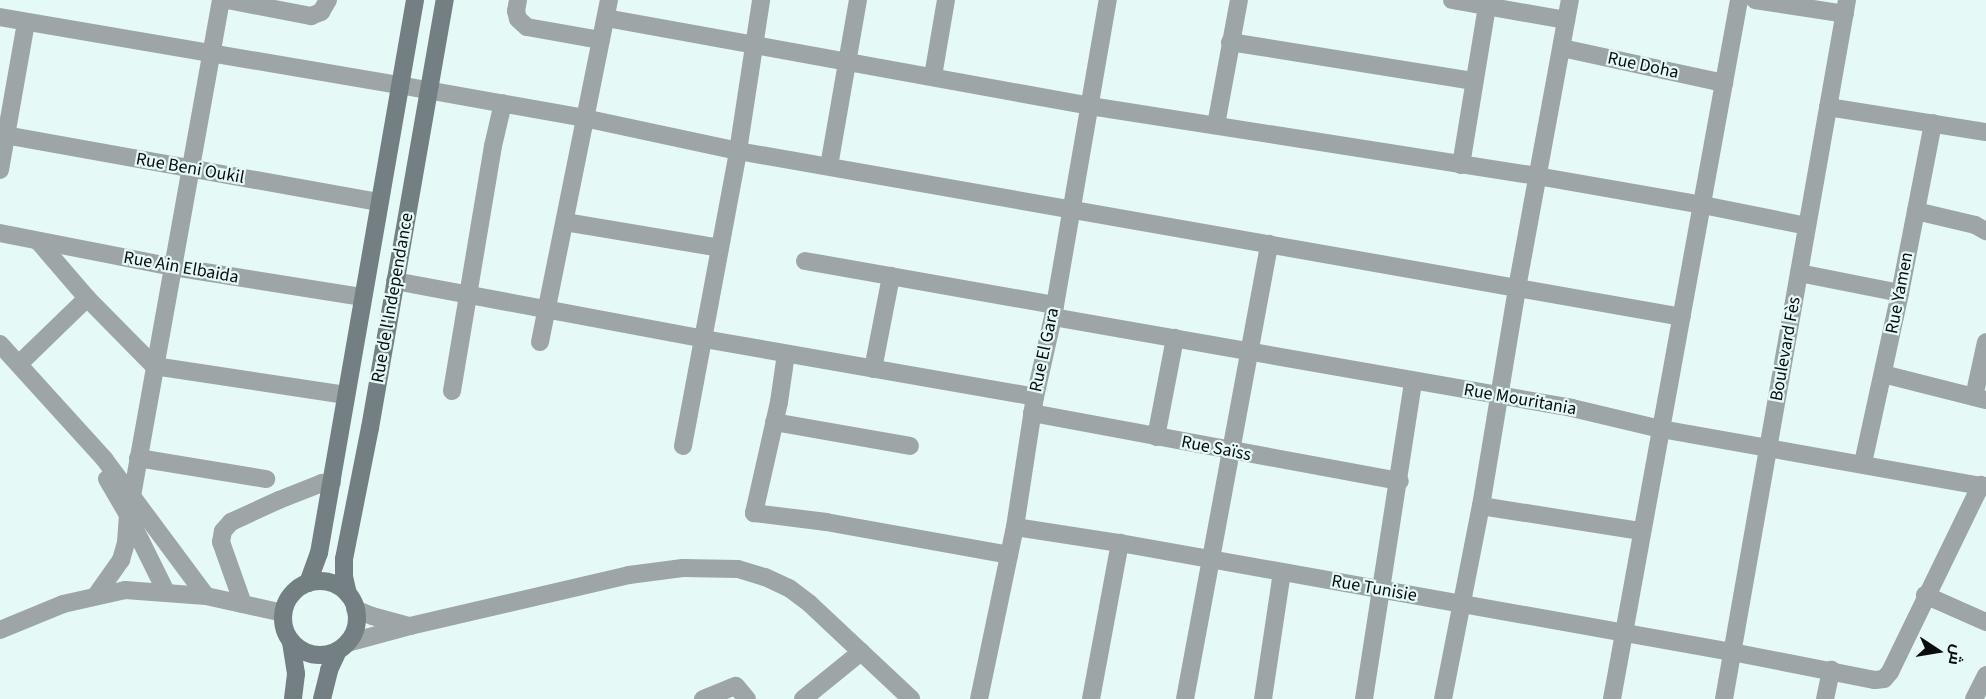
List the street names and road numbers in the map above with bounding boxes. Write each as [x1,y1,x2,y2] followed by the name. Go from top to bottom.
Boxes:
[1605,48,1681,84] street label: Rue Doha
[134,149,246,189] street label: Rue Beni Oukil
[367,211,419,385] street label: Rue de l'Independance
[122,247,240,289] street label: Rue Ain Elbaida
[1882,250,1918,336] street label: Rue Yamen
[1766,295,1806,403] street label: Boulevard Fès
[1026,306,1064,394] street label: Rue El Gara
[1462,379,1578,421] street label: Rue Mouritania
[1179,432,1253,466] street label: Rue Saïss
[1330,571,1418,607] street label: Rue Tunisie

